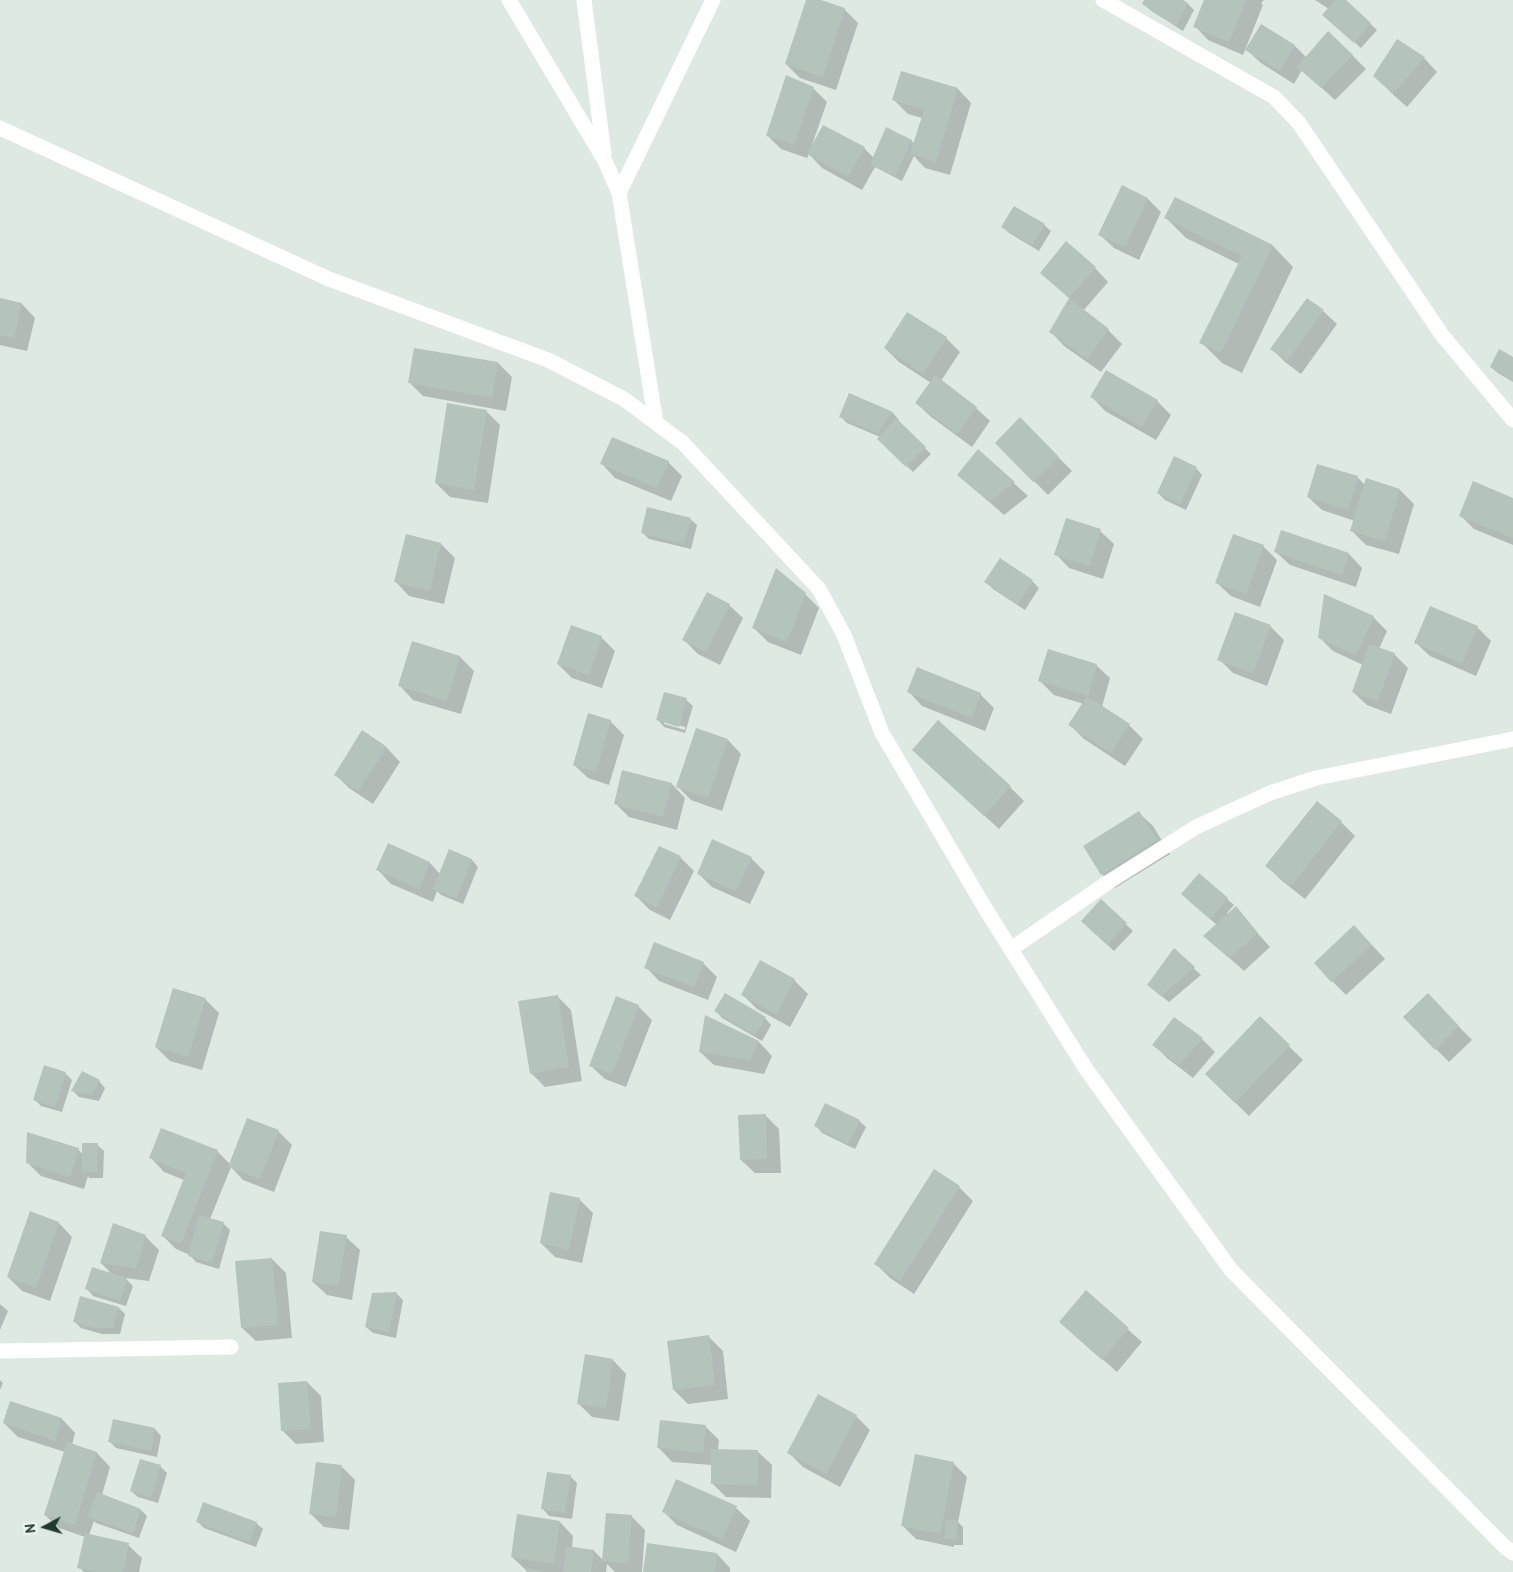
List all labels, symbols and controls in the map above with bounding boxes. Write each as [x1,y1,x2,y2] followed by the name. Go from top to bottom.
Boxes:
[20,1502,70,1552] north arrow
[21,1523,40,1534] text: N

